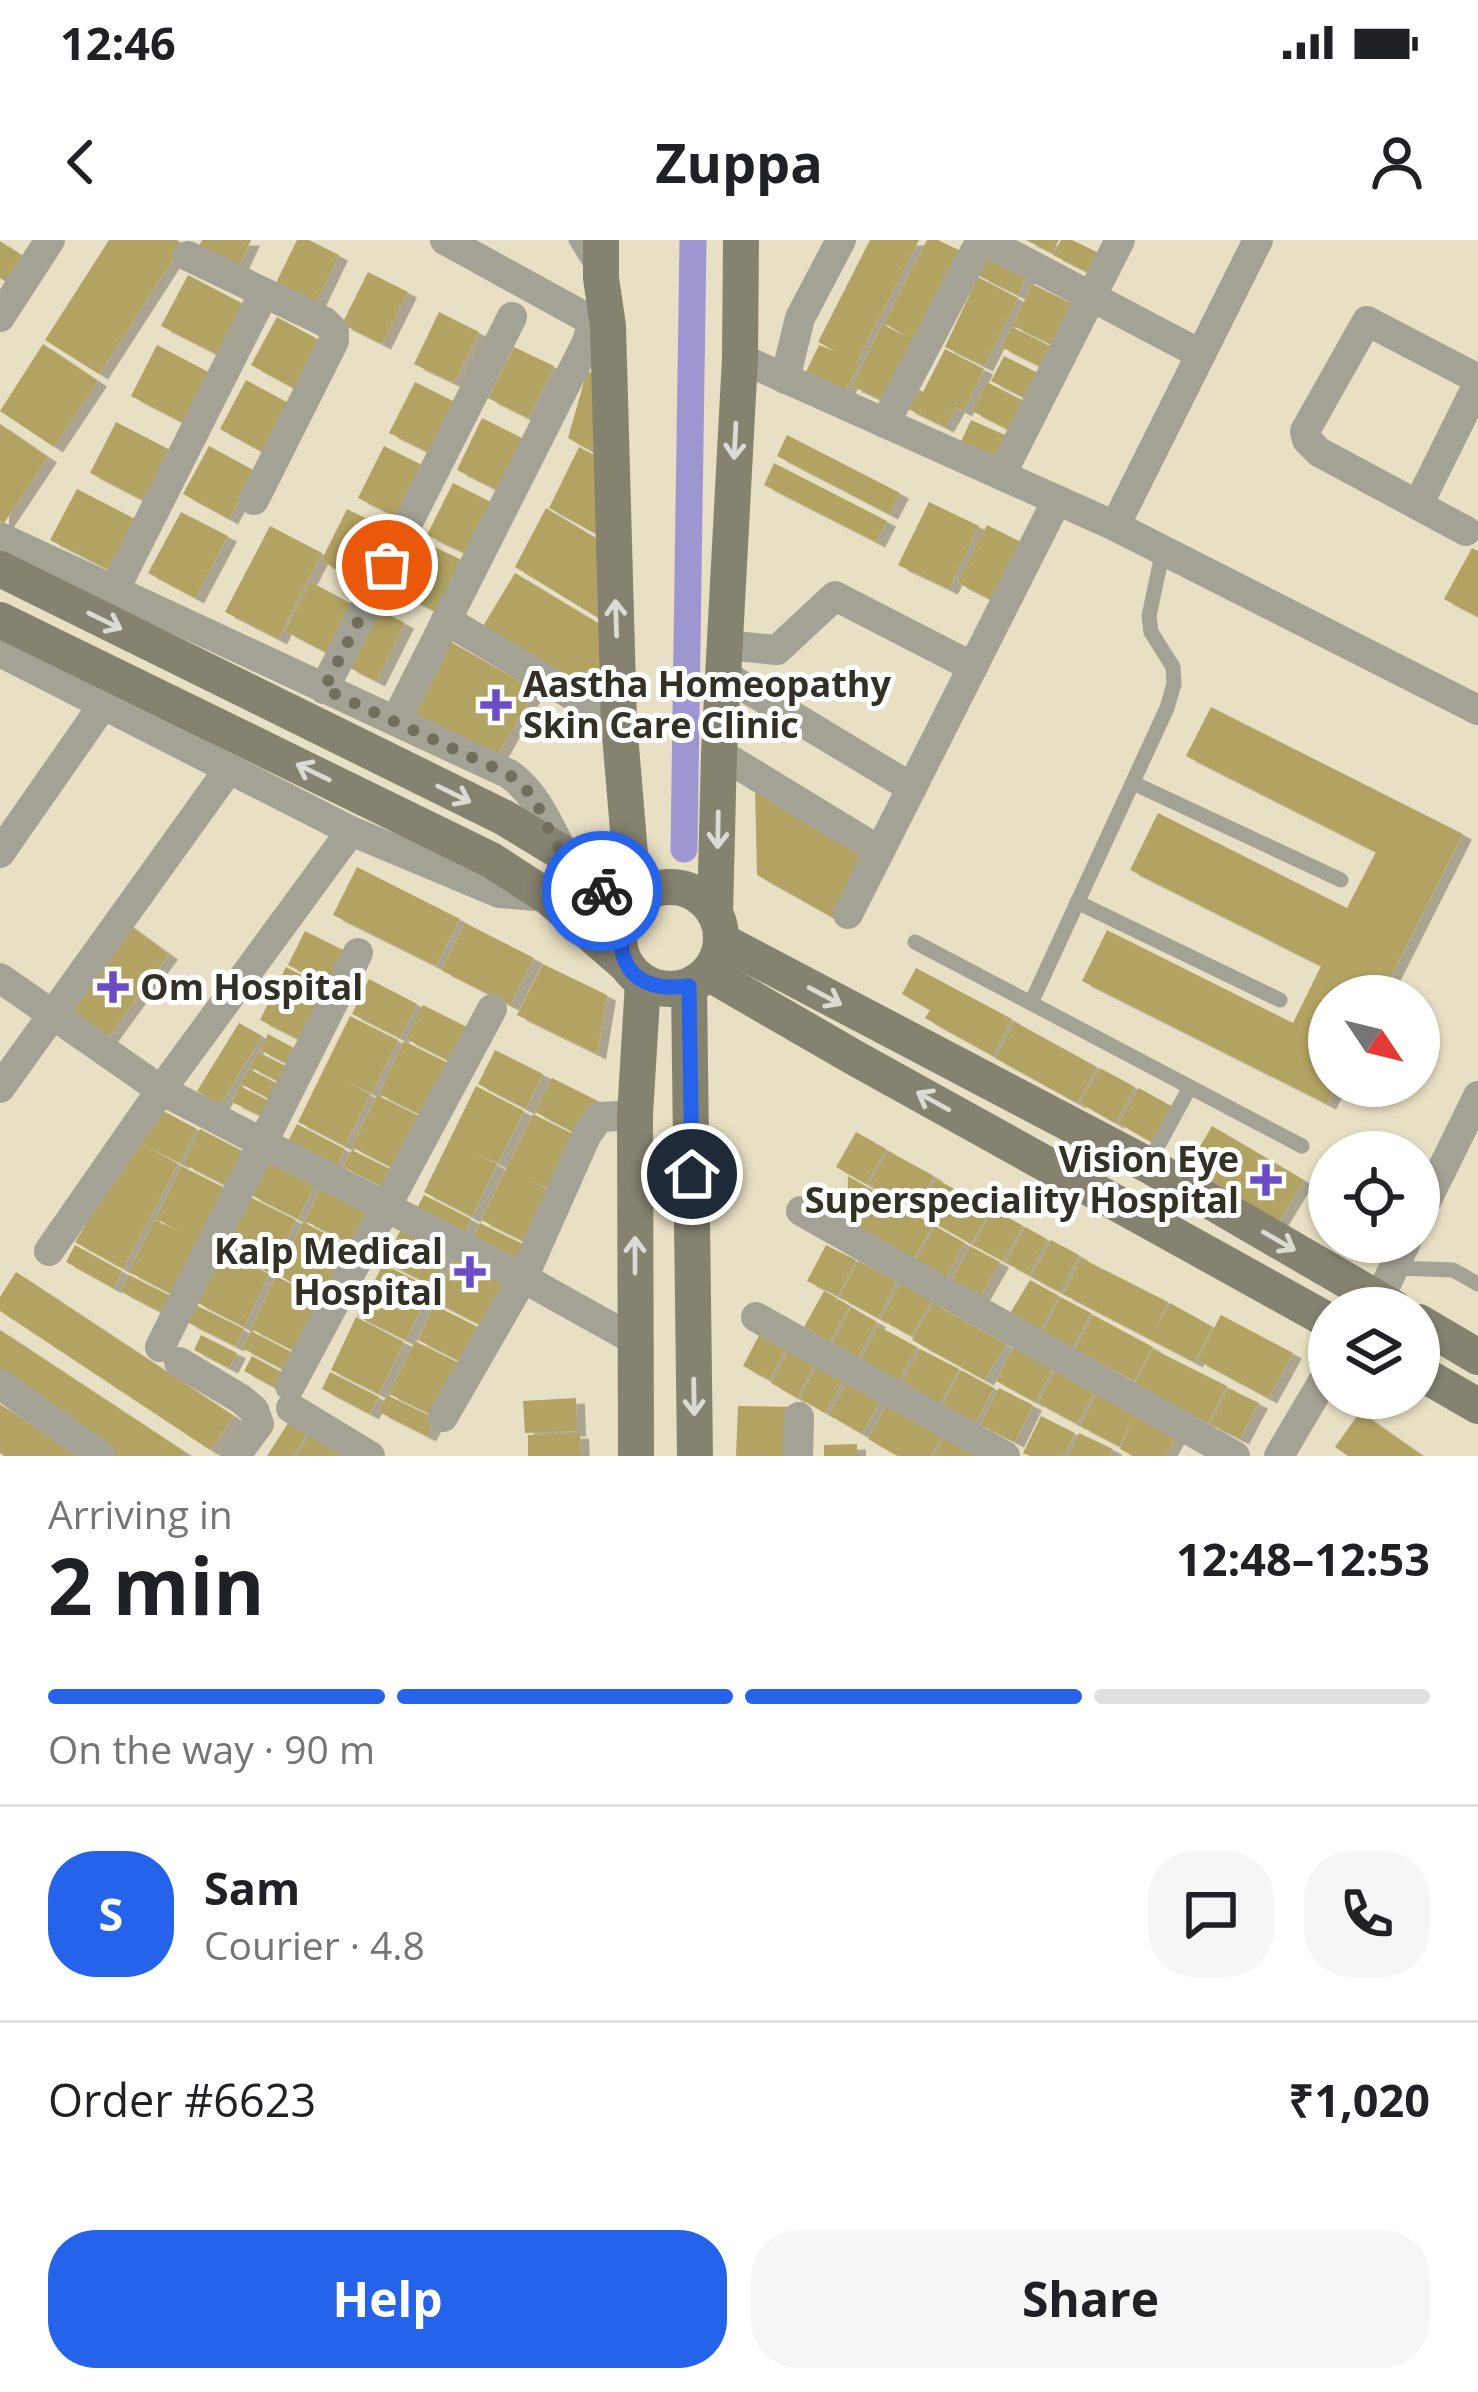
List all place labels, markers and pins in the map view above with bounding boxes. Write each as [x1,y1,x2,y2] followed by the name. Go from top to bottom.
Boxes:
[336,514,438,616] pin
[523,659,891,749] place label: Aastha Homeopathy Skin Care Clinic
[480,689,512,721] marker: Aastha Homeopathy Skin Care Clinic
[140,962,363,1011] place label: Om Hospital
[97,971,129,1003] marker: Om Hospital
[641,1123,743,1225] pin
[805,1134,1239,1224] place label: Vision Eye Superspeciality Hospital
[1250,1164,1282,1196] marker: Vision Eye Superspeciality Hospital
[214,1226,443,1316] place label: Kalp Medical Hospital
[454,1256,486,1288] marker: Kalp Medical Hospital

